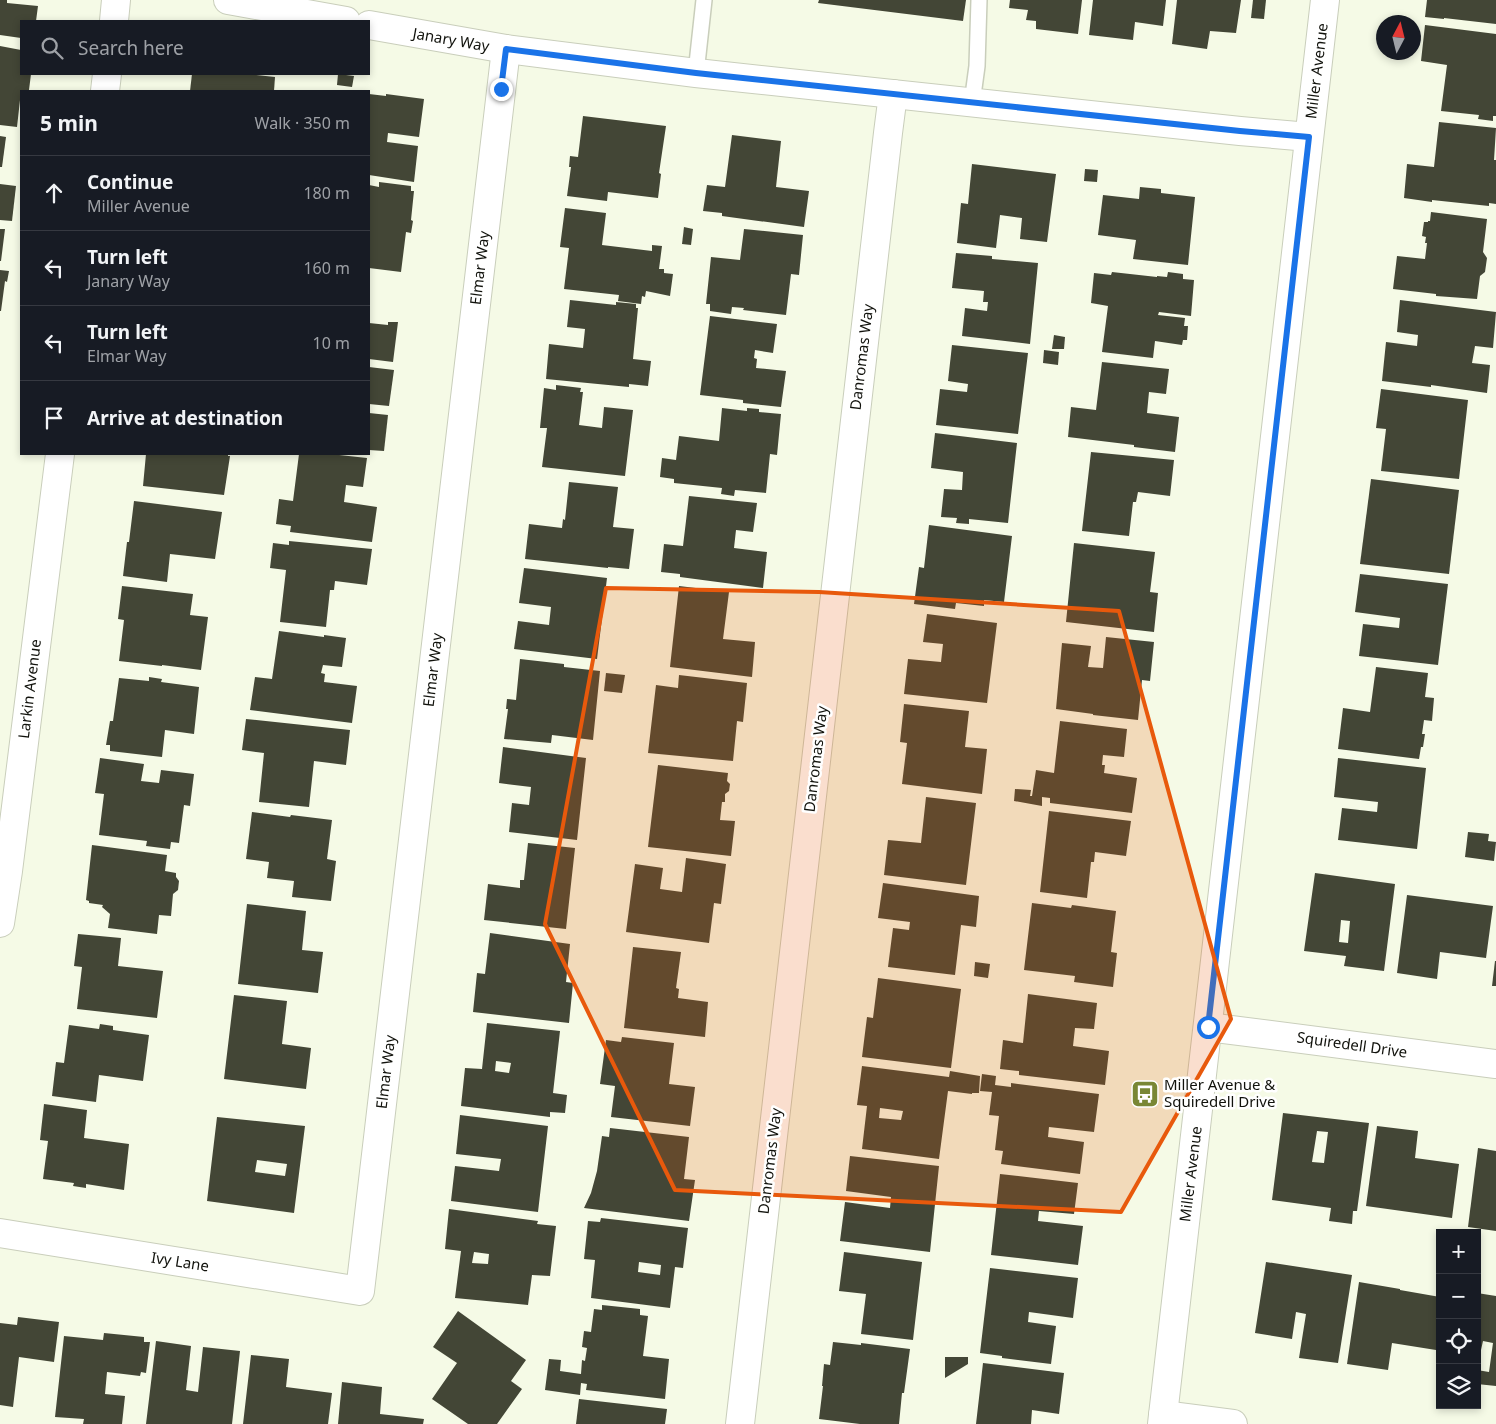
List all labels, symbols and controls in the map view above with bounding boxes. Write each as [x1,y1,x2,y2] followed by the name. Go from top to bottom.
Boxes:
[1376,15,1421,60] north arrow
[20,20,370,75] search box
[409,22,491,56] street label: Janary Way
[1300,22,1332,120] street label: Miller Avenue
[38,34,66,62] icon: search
[78,35,184,61] text: Search here
[490,78,513,101] route end
[40,109,98,137] text: 5 min
[255,112,350,134] text: Walk · 350 m
[87,169,173,195] text: Continue
[40,179,68,207] icon: ahead
[303,182,350,204] text: 180 m
[87,195,190,217] text: Miller Avenue
[465,229,494,306] street label: Elmar Way
[87,244,168,270] text: Turn left
[40,254,68,282] icon: left
[303,257,350,279] text: 160 m
[87,270,170,292] text: Janary Way
[845,302,877,411] street label: Danromas Way
[87,319,168,345] text: Turn left
[40,329,68,357] icon: left
[313,332,350,354] text: 10 m
[87,345,166,367] text: Elmar Way
[40,404,68,432] icon: arrive
[87,405,283,431] text: Arrive at destination
[418,631,447,708] street label: Elmar Way
[13,638,45,740] street label: Larkin Avenue
[799,704,831,813] street label: Danromas Way
[1197,1016,1220,1039] route start
[1296,1026,1409,1062] street label: Squiredell Drive
[371,1033,400,1110] street label: Elmar Way
[1164,1074,1275,1111] place label: Miller Avenue & Squiredell Drive
[1130,1079,1160,1109] bus stop icon: Miller Avenue & Squiredell Drive
[753,1106,785,1215] street label: Danromas Way
[1174,1125,1206,1223] street label: Miller Avenue
[1436,1229,1481,1409] map controls
[1436,1229,1481,1274] button: +
[150,1247,210,1275] street label: Ivy Lane
[1436,1274,1481,1319] button: −
[1436,1319,1481,1364] button: locate
[1436,1364,1481,1409] button: layers

